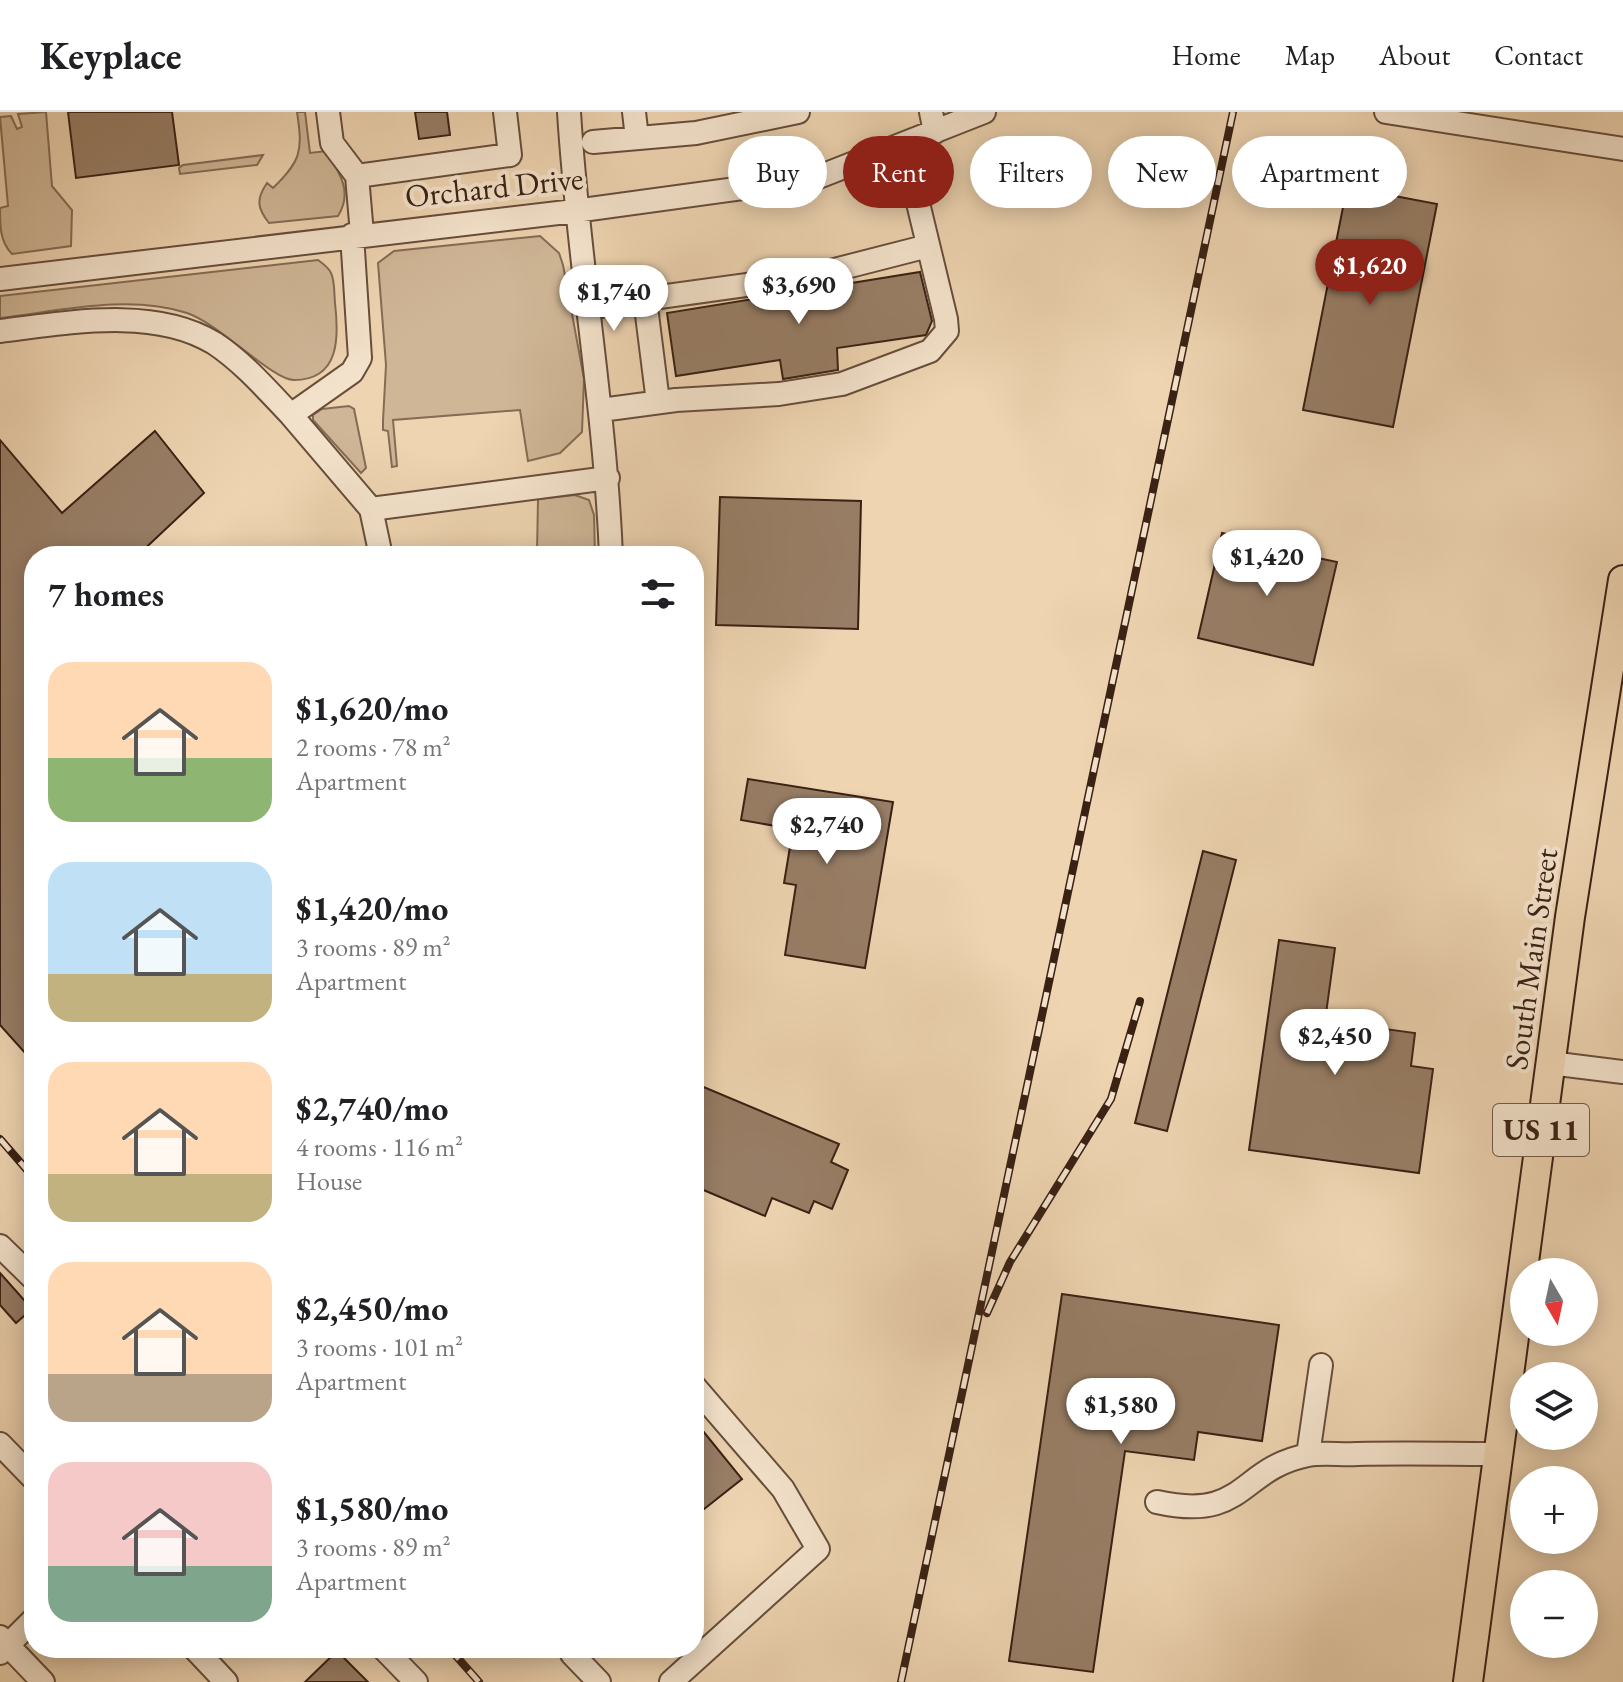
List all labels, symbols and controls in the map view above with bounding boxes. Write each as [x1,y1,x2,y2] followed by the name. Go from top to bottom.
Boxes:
[40,31,182,80] text: Keyplace
[1171,37,1241,73] text: Home
[1285,37,1335,73] text: Map
[1379,37,1450,73] text: About
[1494,37,1583,73] text: Contact
[728,136,827,208] chip: Buy
[843,136,954,208] chip: Rent
[970,136,1092,208] chip: Filters
[1108,136,1216,208] chip: New
[1232,136,1407,208] chip: Apartment
[403,157,585,217] street label: Orchard Drive
[1305,239,1435,307] pin: $1,620
[1333,248,1407,282] text: $1,620
[734,258,864,326] pin: $3,690
[549,265,679,333] pin: $1,740
[762,267,836,301] text: $3,690
[577,274,651,308] text: $1,740
[1202,530,1332,598] pin: $1,420
[1230,539,1304,573] text: $1,420
[48,572,164,616] text: 7 homes
[636,572,680,616] icon: filters
[296,686,448,730] text: $1,620/mo
[112,694,208,790] icon: home
[296,730,451,764] text: 2 rooms · 78 m²
[296,764,406,798] text: Apartment
[762,798,892,866] pin: $2,740
[790,807,864,841] text: $2,740
[1495,846,1567,1072] street label: South Main Street
[296,886,448,930] text: $1,420/mo
[112,894,208,990] icon: home
[296,930,451,964] text: 3 rooms · 89 m²
[296,964,406,998] text: Apartment
[1270,1009,1400,1077] pin: $2,450
[1298,1018,1372,1052] text: $2,450
[296,1086,448,1130] text: $2,740/mo
[112,1094,208,1190] icon: home
[1493,1104,1589,1156] road number: US 11
[296,1130,463,1164] text: 4 rooms · 116 m²
[296,1164,362,1198] text: House
[1510,1258,1598,1346] north arrow
[1510,1258,1598,1658] map controls
[296,1286,448,1330] text: $2,450/mo
[112,1294,208,1390] icon: home
[296,1330,463,1364] text: 3 rooms · 101 m²
[1510,1362,1598,1450] button: layers
[296,1364,406,1398] text: Apartment
[1056,1378,1186,1446] pin: $1,580
[1084,1387,1158,1421] text: $1,580
[1510,1466,1598,1554] button: +
[296,1486,448,1530] text: $1,580/mo
[112,1494,208,1590] icon: home
[296,1530,451,1564] text: 3 rooms · 89 m²
[296,1564,406,1598] text: Apartment
[1510,1570,1598,1658] button: −

